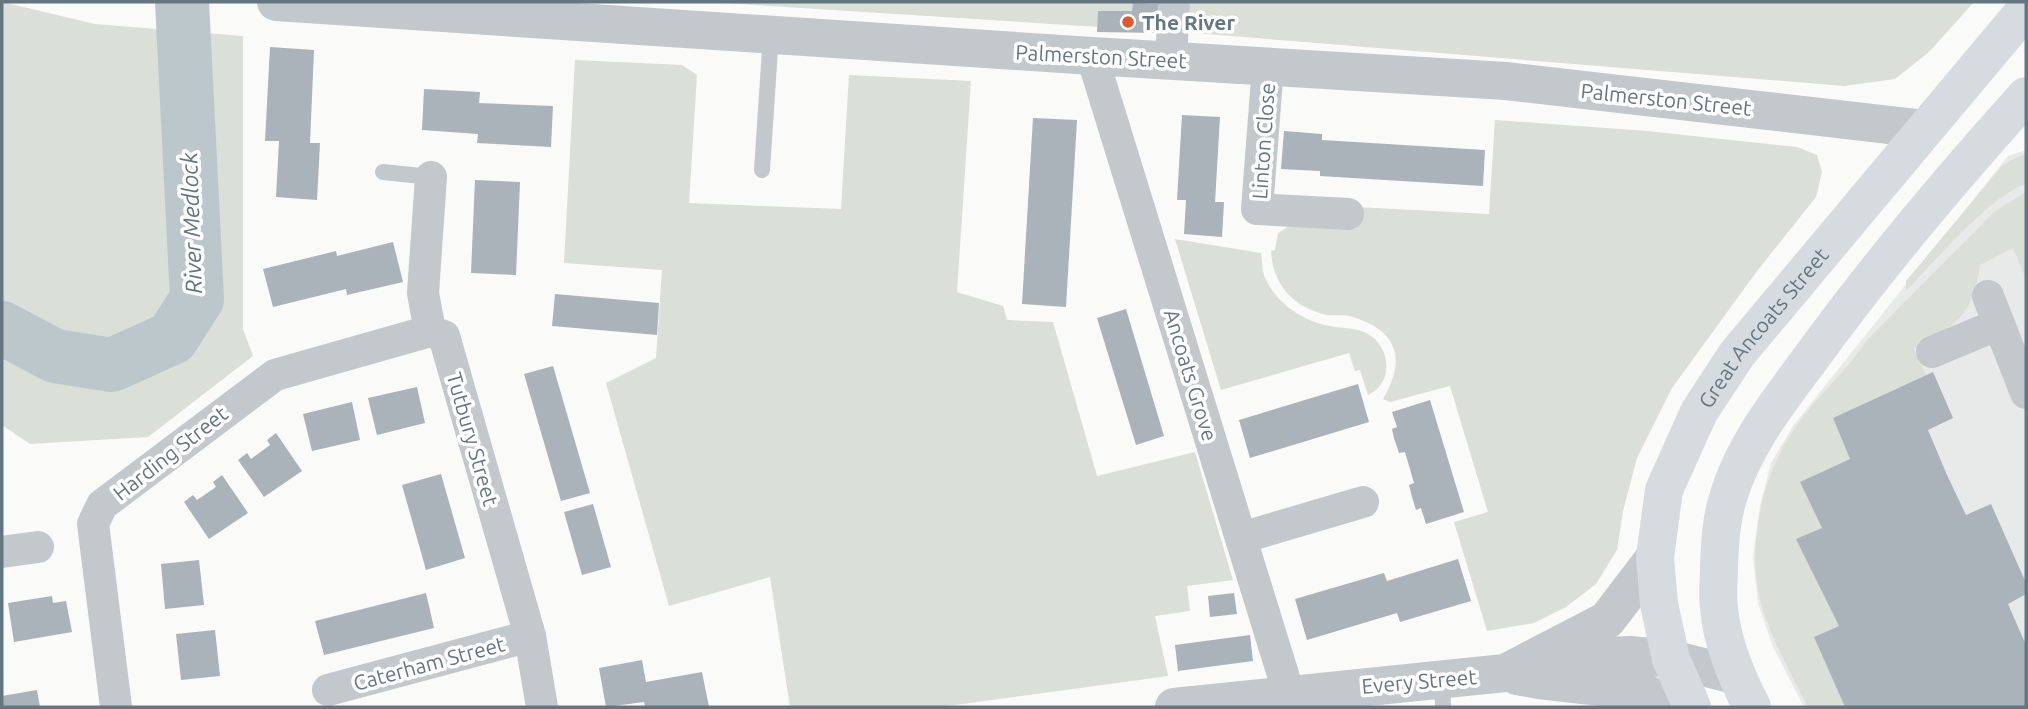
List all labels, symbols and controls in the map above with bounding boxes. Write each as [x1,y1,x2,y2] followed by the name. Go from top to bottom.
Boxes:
[1142,10,1235,34] place label: The River
[1120,14,1136,30] marker: The River
[1015,40,1187,72] street label: Palmerston Street
[1580,78,1752,120] street label: Palmerston Street
[1247,82,1279,200] street label: Linton Close
[176,152,206,294] water label: River Medlock
[1693,243,1833,412] street label: Great Ancoats Street
[1160,306,1222,444] street label: Ancoats Grove
[443,370,503,508] street label: Tutbury Street
[108,401,232,505] street label: Harding Street
[351,631,507,695] street label: Caterham Street
[1361,664,1477,698] street label: Every Street

